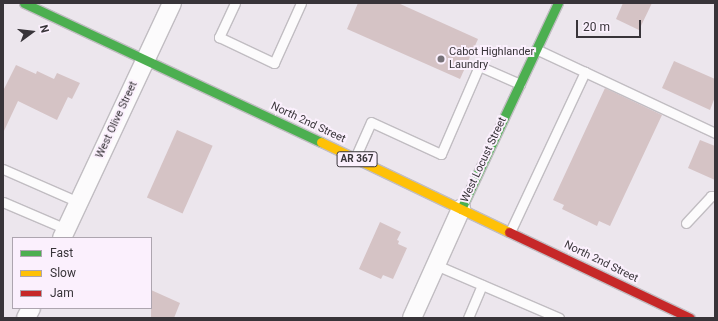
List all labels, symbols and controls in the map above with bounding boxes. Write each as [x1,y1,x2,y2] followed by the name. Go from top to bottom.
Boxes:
[12,12,52,52] north arrow
[578,12,643,38] scale bar
[583,20,610,34] text: 20 m
[37,23,51,34] text: N
[449,46,534,72] place label: Cabot Highlander Laundry
[436,54,446,64] marker: Cabot Highlander Laundry
[93,80,141,160] street label: West Olive Street
[269,100,347,146] street label: North 2nd Street
[458,115,510,205] street label: West Locust Street
[336,151,378,167] road number: AR 367
[12,237,152,309] legend
[562,238,640,286] street label: North 2nd Street
[50,246,73,260] text: Fast
[50,266,76,280] text: Slow
[50,286,74,300] text: Jam

